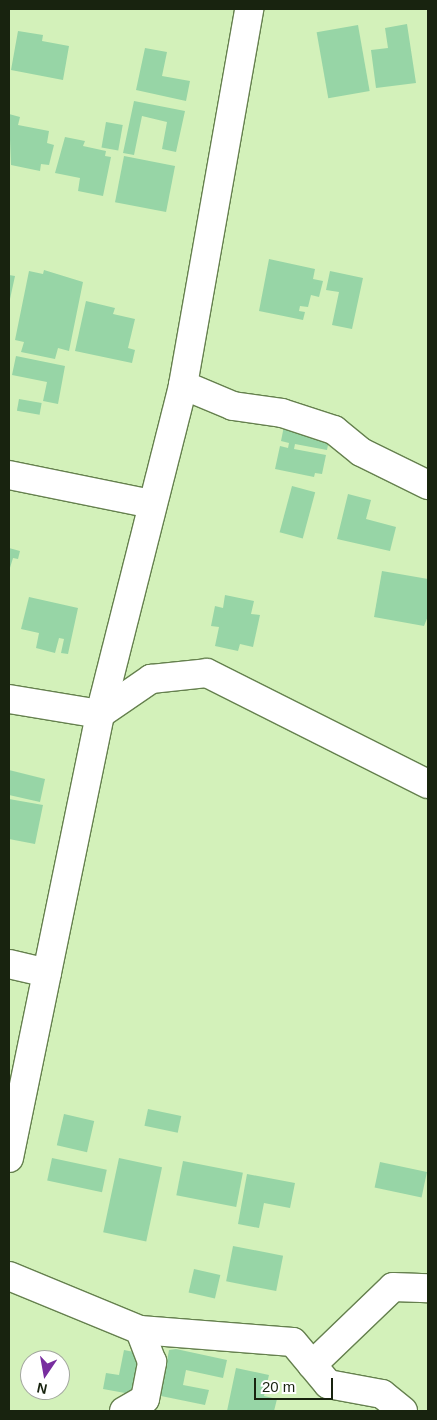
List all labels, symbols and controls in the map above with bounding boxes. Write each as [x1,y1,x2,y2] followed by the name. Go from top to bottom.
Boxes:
[20,1350,70,1400] north arrow
[257,1368,336,1400] scale bar
[262,1378,295,1395] text: 20 m
[35,1380,49,1398] text: N

